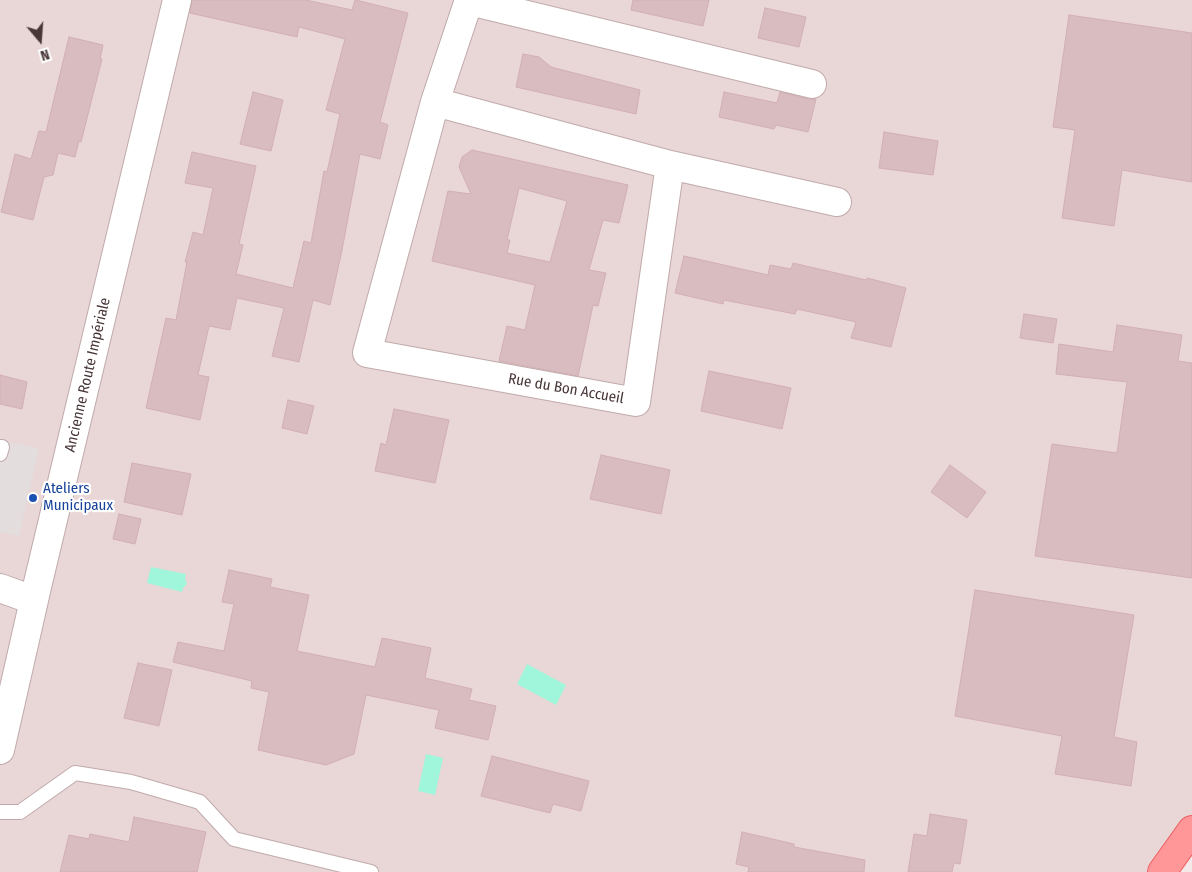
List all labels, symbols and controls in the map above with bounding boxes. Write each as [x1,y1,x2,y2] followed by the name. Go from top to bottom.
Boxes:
[15,15,65,65] north arrow
[38,45,51,64] text: N
[61,296,115,454] street label: Ancienne Route Impériale
[507,370,625,408] street label: Rue du Bon Accueil
[43,480,113,515] place label: Ateliers Municipaux
[27,492,39,504] marker: Ateliers Municipaux

